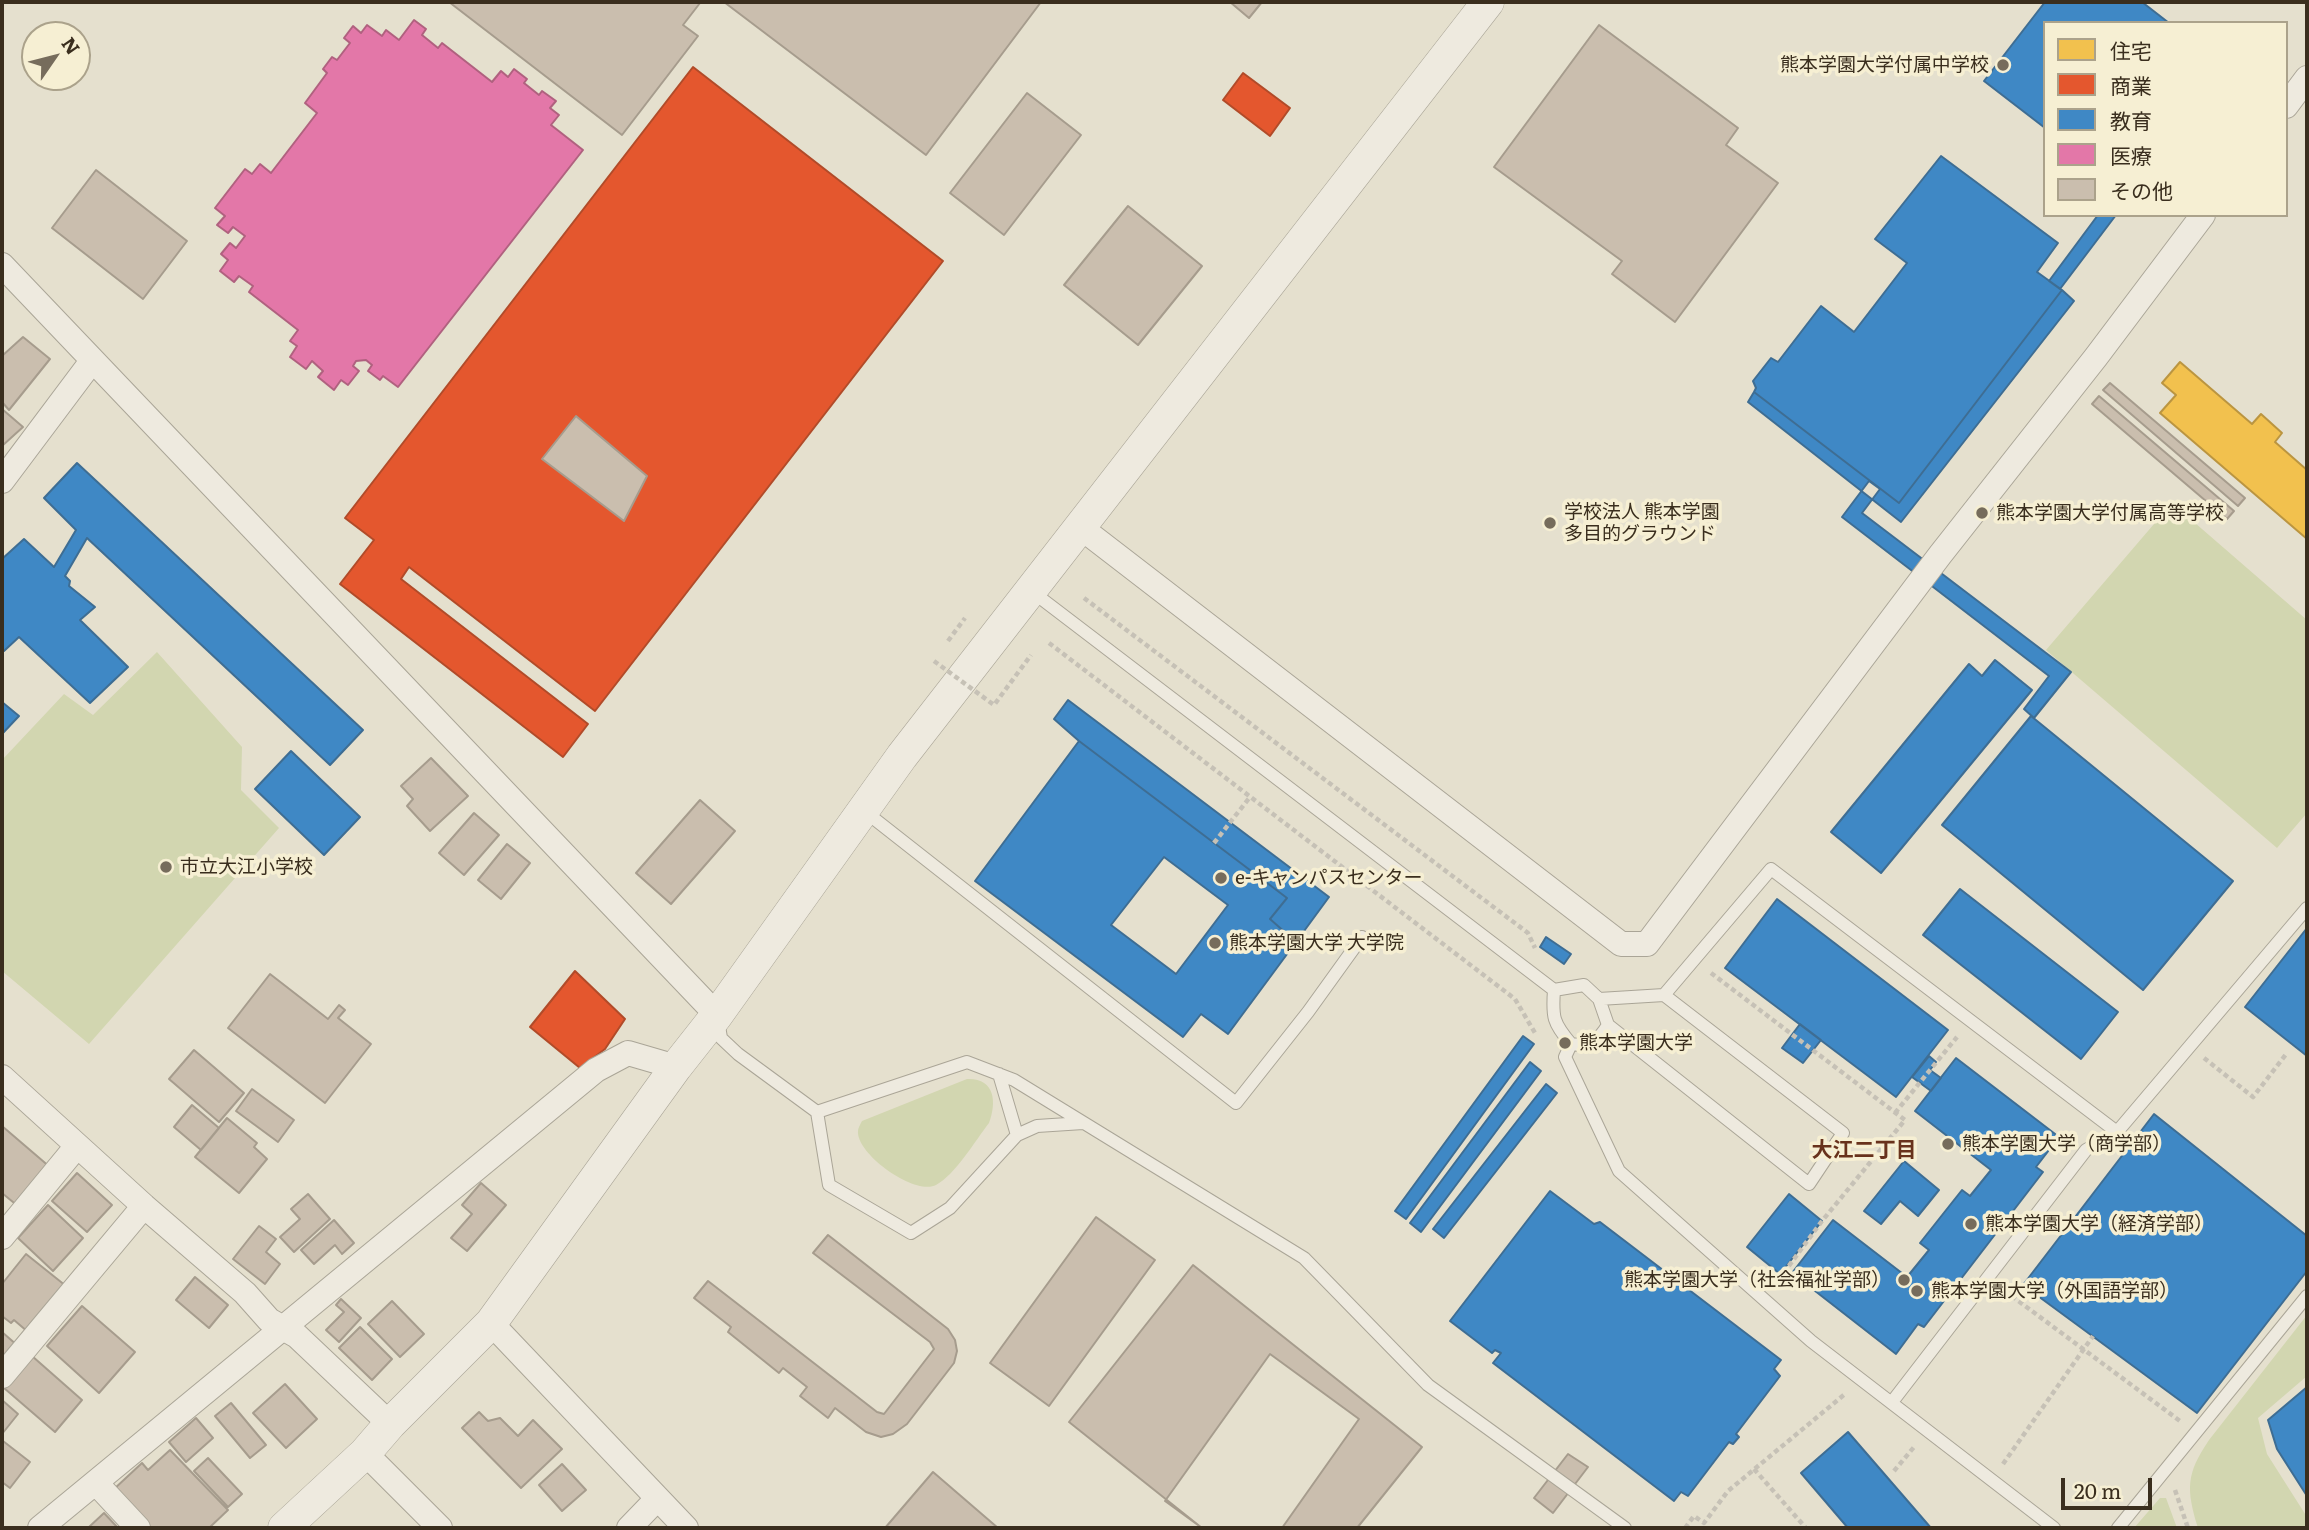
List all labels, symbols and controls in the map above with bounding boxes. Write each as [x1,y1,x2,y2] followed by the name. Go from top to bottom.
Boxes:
[21,21,91,91] north arrow
[2043,21,2288,217] legend
[56,31,88,60] text: N
[2110,34,2152,65] text: 住宅
[1780,54,1989,76] place label: 熊本学園大学付属中学校
[1995,57,2011,73] marker: 熊本学園大学付属中学校
[2110,69,2152,100] text: 商業
[2110,104,2152,135] text: 教育
[2110,139,2152,170] text: 医療
[2110,174,2173,205] text: その他
[1564,501,1720,545] place label: 学校法人 熊本学園 多目的グラウンド
[1996,502,2224,524] place label: 熊本学園大学付属高等学校
[1974,505,1990,521] marker: 熊本学園大学付属高等学校
[1542,515,1558,531] marker: 学校法人 熊本学園 多目的グラウンド
[180,856,313,878] place label: 市立大江小学校
[158,859,174,875] marker: 市立大江小学校
[1235,867,1423,889] place label: e-キャンパスセンター
[1213,870,1229,886] marker: e-キャンパスセンター
[1229,932,1404,954] place label: 熊本学園大学 大学院
[1207,935,1223,951] marker: 熊本学園大学 大学院
[1579,1032,1693,1054] place label: 熊本学園大学
[1557,1035,1573,1051] marker: 熊本学園大学
[1962,1133,2171,1155] place label: 熊本学園大学（商学部）
[1940,1136,1956,1152] marker: 熊本学園大学（商学部）
[1812,1138,1916,1164] district label: 大江二丁目
[1985,1213,2213,1235] place label: 熊本学園大学（経済学部）
[1963,1216,1979,1232] marker: 熊本学園大学（経済学部）
[1624,1269,1890,1291] place label: 熊本学園大学（社会福祉学部）
[1896,1272,1912,1288] marker: 熊本学園大学（社会福祉学部）
[1931,1280,2178,1302] place label: 熊本学園大学（外国語学部）
[1909,1283,1925,1299] marker: 熊本学園大学（外国語学部）
[2064,1464,2155,1508] scale bar
[2074,1474,2121,1505] text: 20 m

